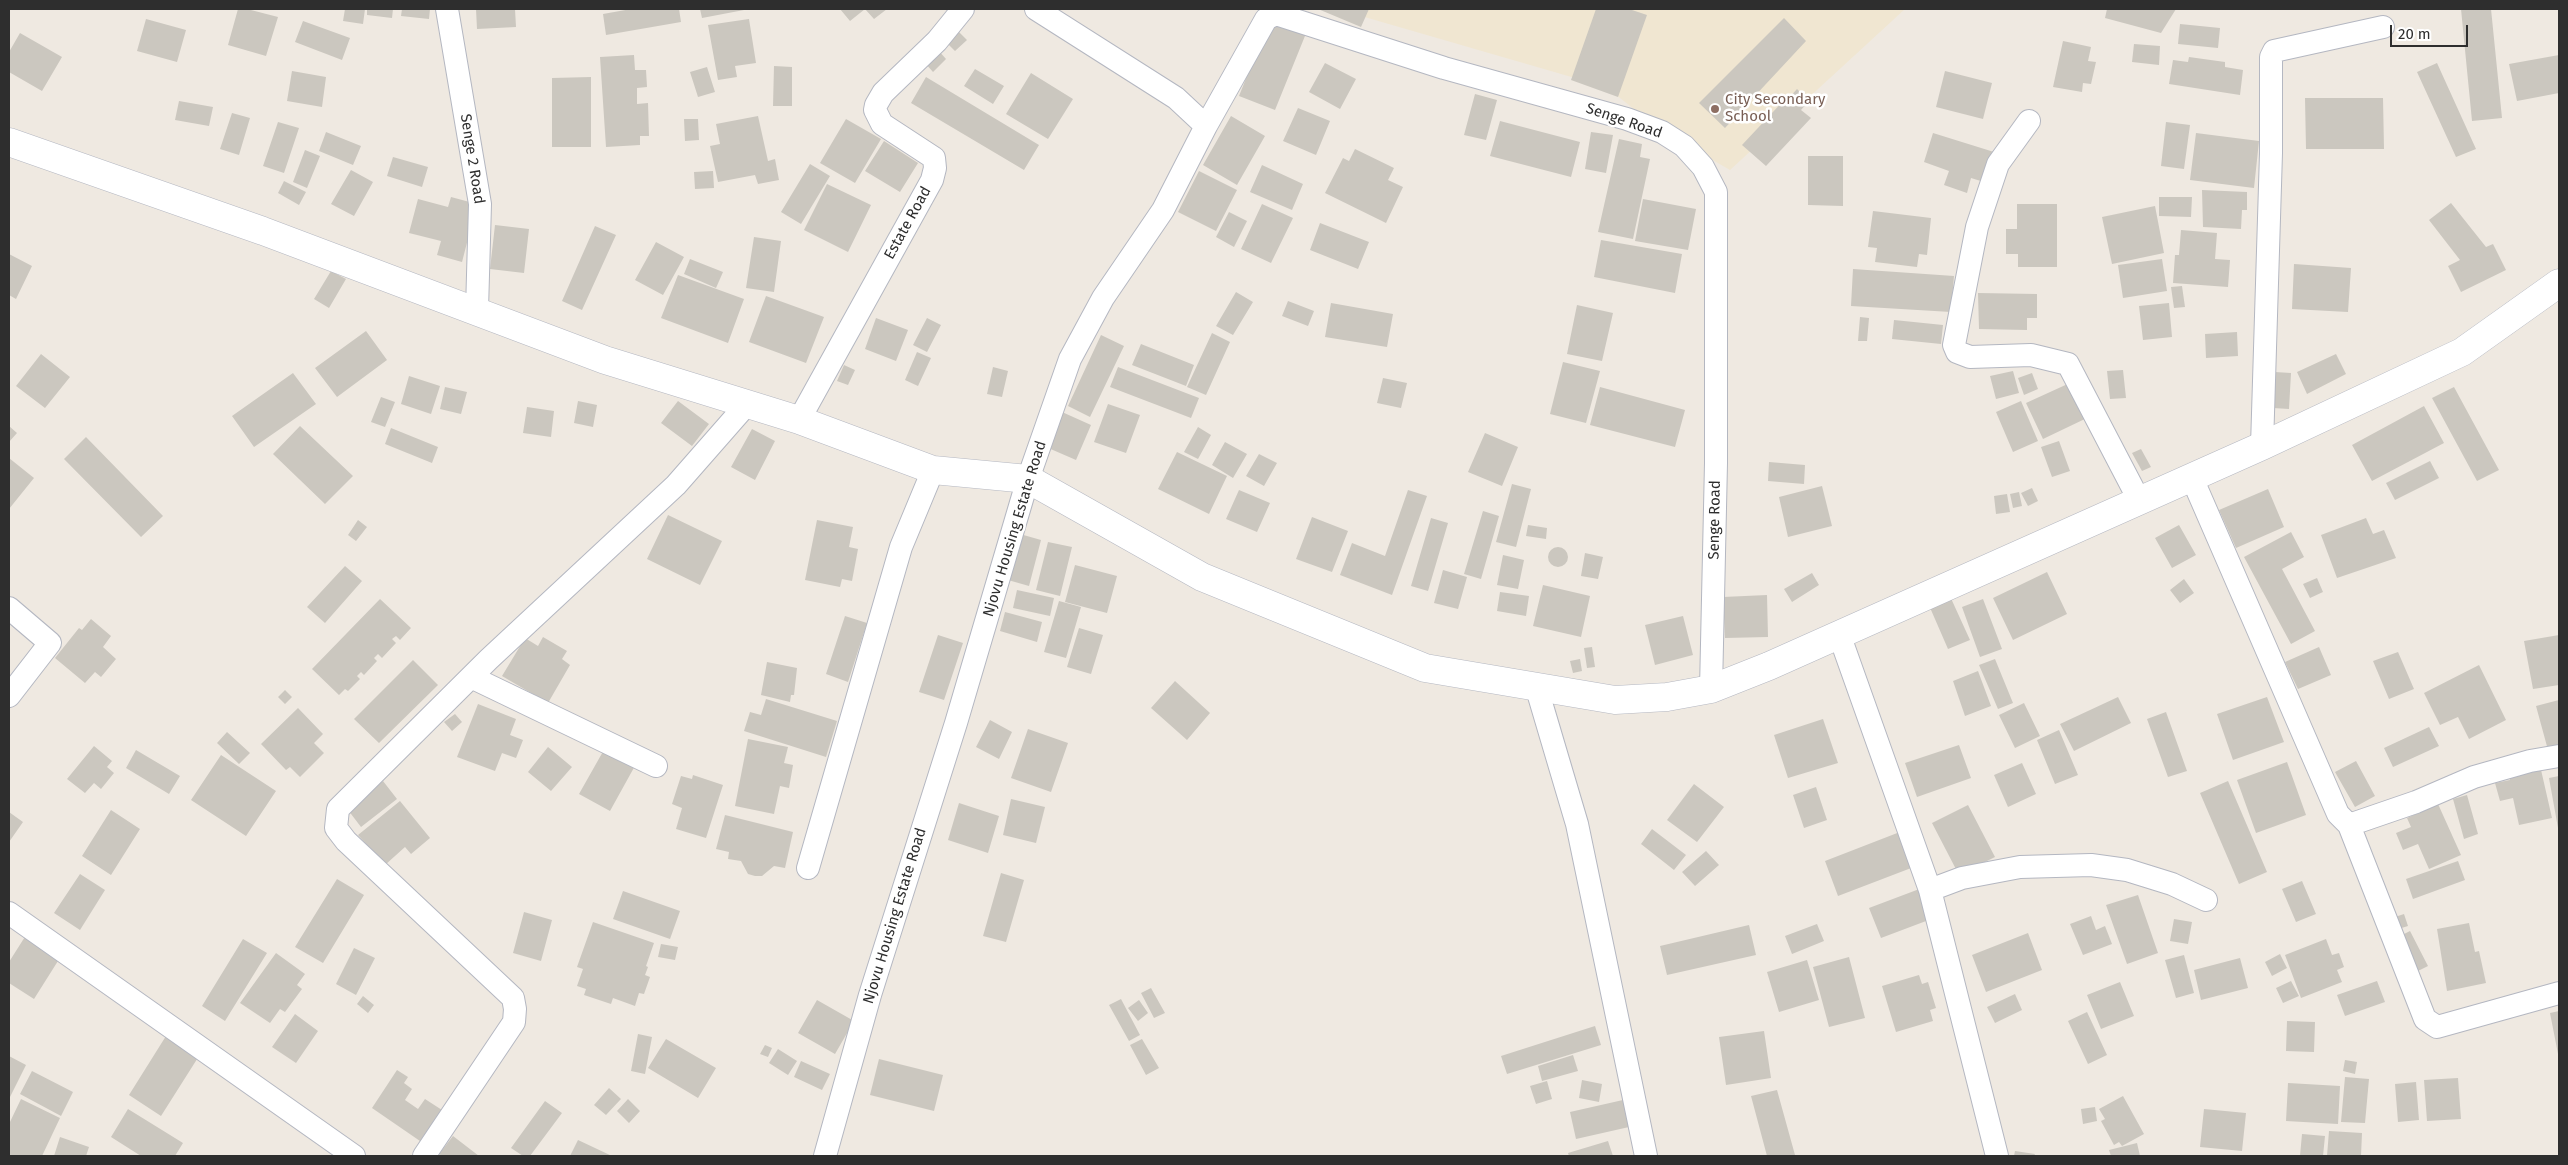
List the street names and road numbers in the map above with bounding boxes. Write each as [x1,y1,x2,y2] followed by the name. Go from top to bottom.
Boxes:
[1584,100,1664,142] street label: Senge Road
[456,113,488,205] street label: Senge 2 Road
[881,183,935,263] street label: Estate Road
[980,439,1050,619] street label: Njovu Housing Estate Road
[1705,480,1725,560] street label: Senge Road
[860,826,930,1006] street label: Njovu Housing Estate Road

